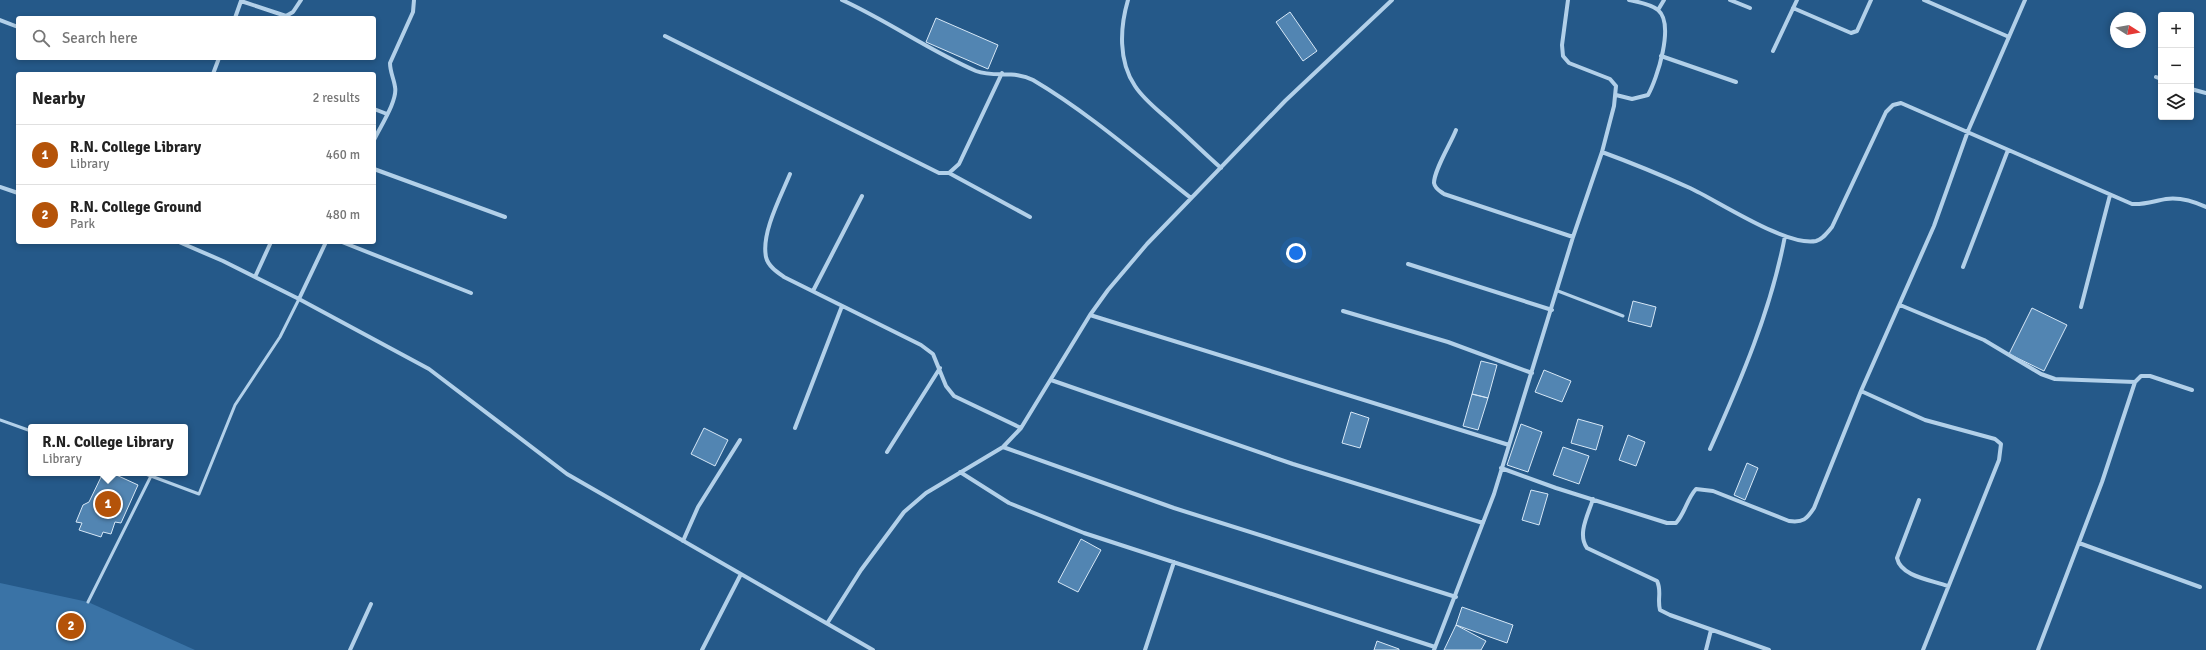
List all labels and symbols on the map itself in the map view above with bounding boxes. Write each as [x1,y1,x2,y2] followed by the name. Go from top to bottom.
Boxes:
[2110,12,2146,48] north arrow
[1286,243,1306,263] your location
[95,489,121,519] pin: 1
[58,611,84,641] pin: 2

